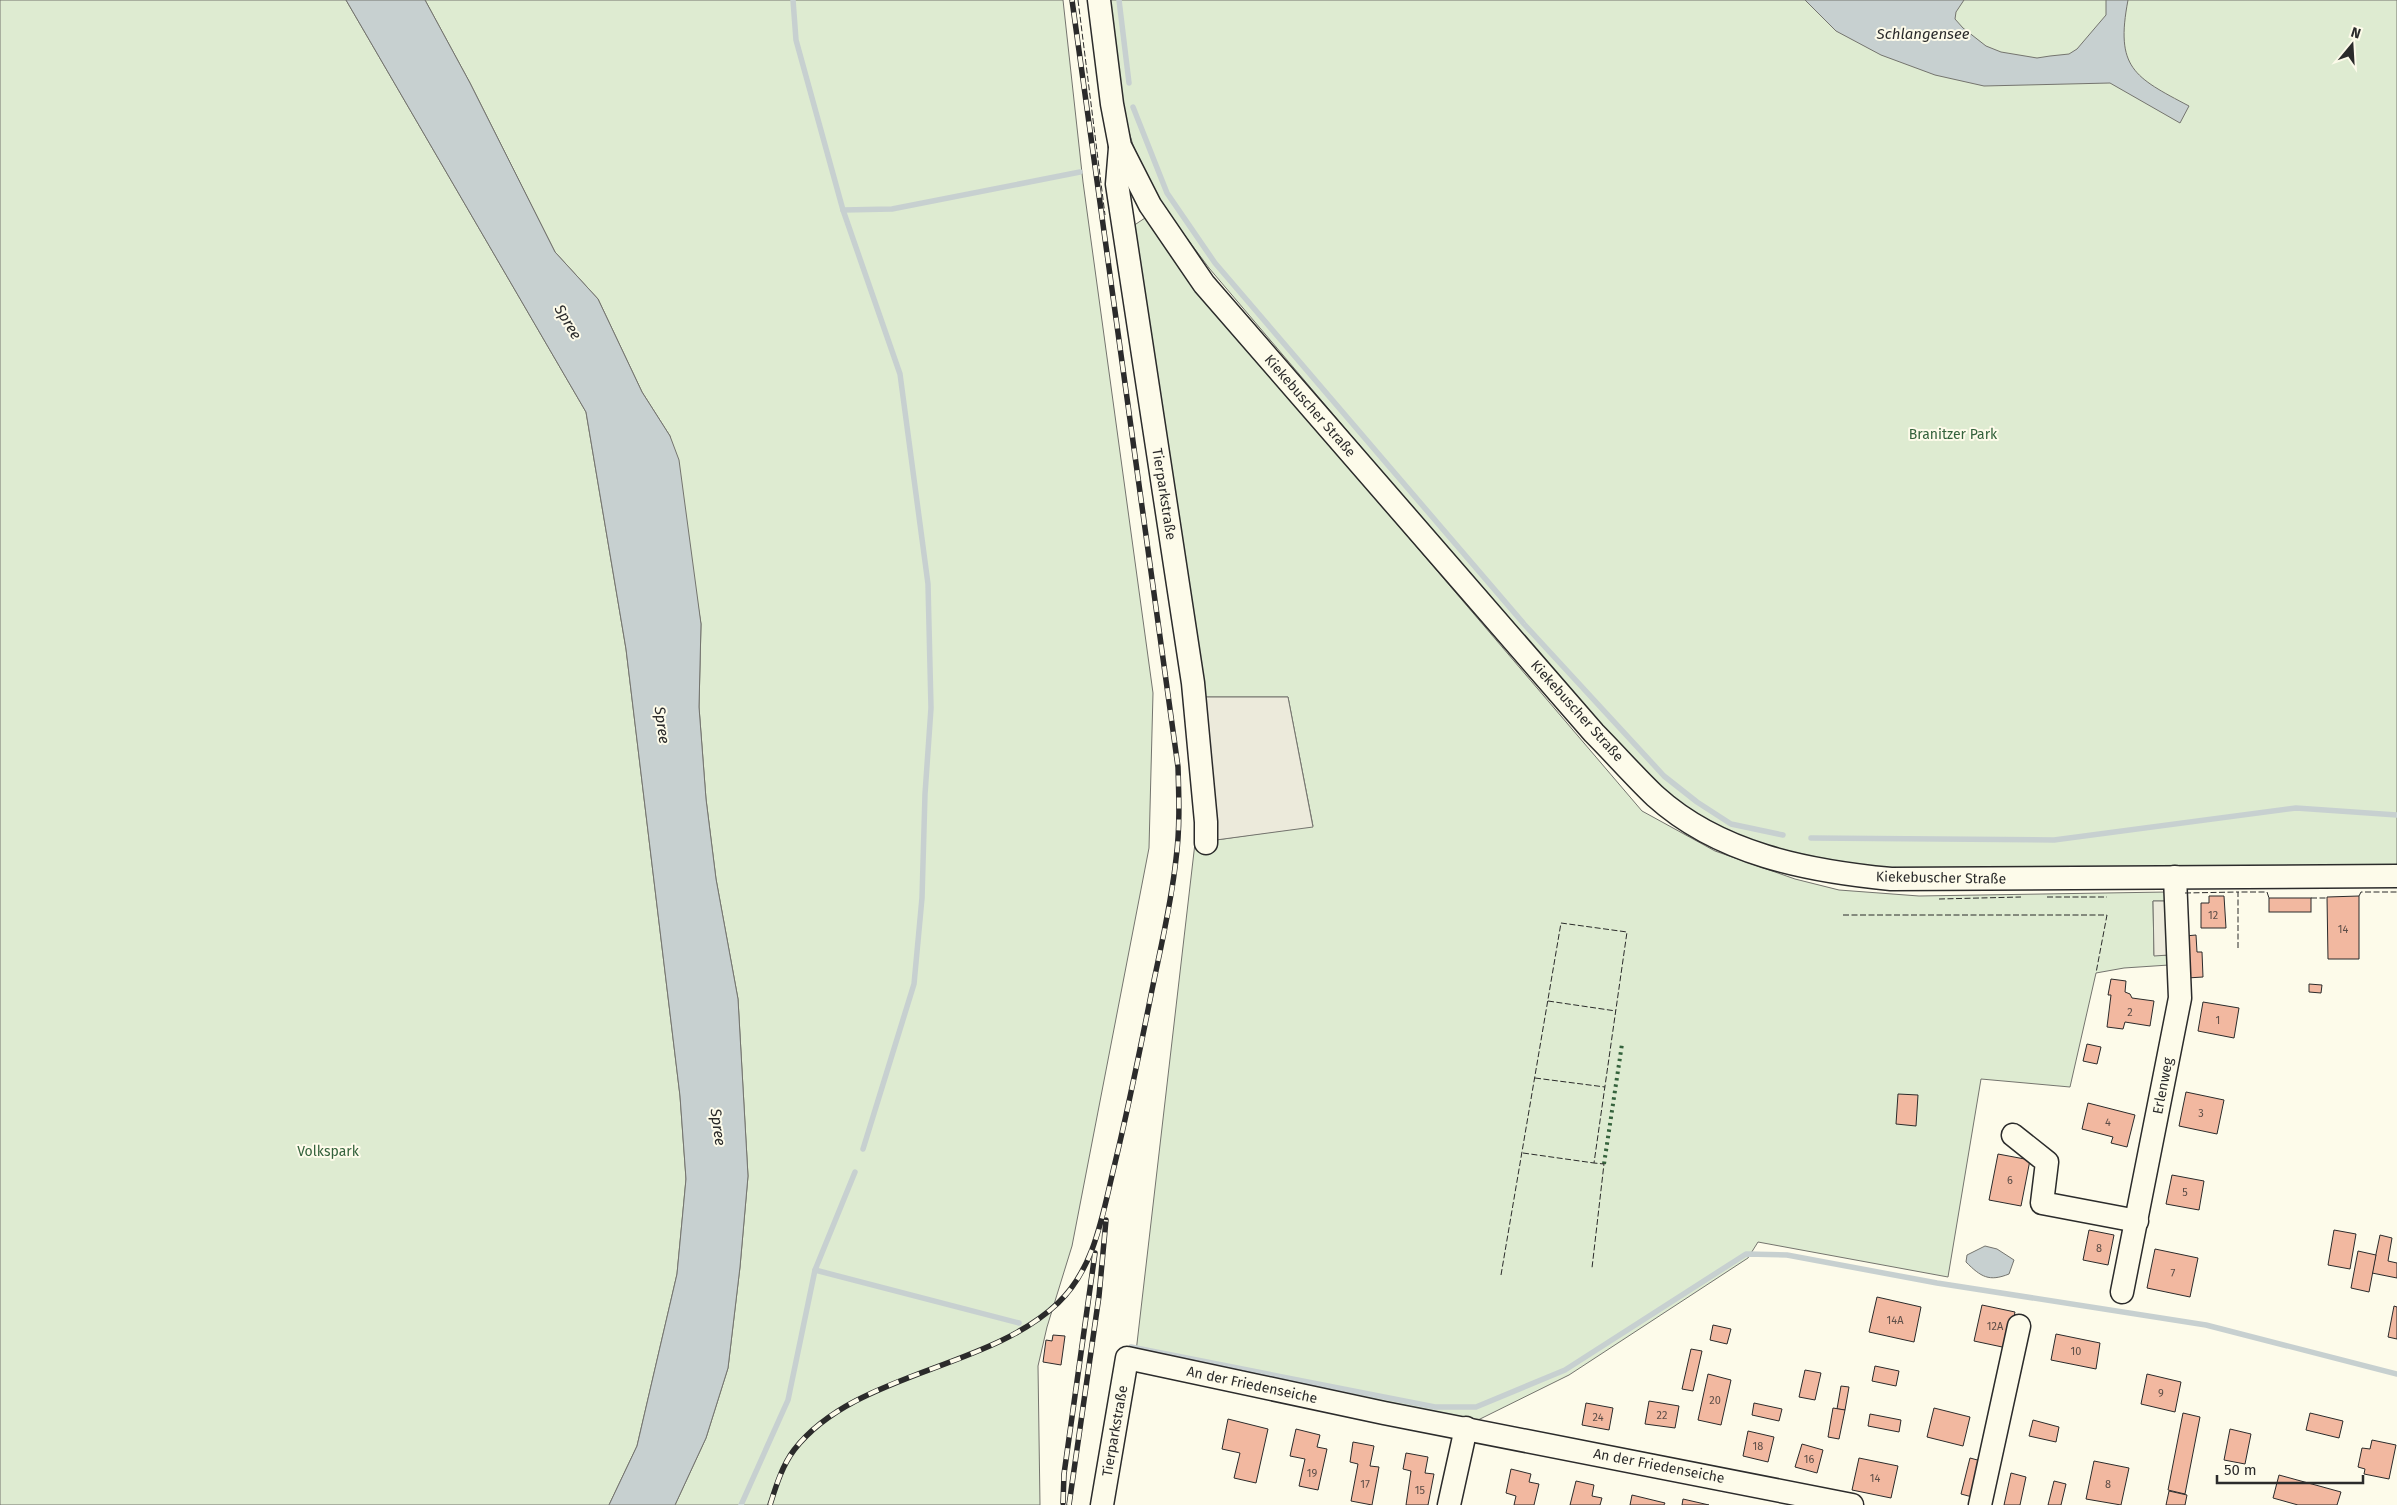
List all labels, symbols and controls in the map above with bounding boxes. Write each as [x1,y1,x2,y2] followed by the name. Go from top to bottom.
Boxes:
[2327,20,2377,70] north arrow
[2349,24,2363,43] text: N
[1876,25,1970,43] water label: Schlangensee
[550,300,585,343] water label: Spree
[1261,351,1359,461] street label: Kiekebuscher Straße
[1909,426,1998,443] park label: Branitzer Park
[1148,447,1180,541] street label: Tierparkstraße
[1527,657,1627,765] street label: Kiekebuscher Straße
[650,704,674,745] water label: Spree
[1876,868,2006,888] street label: Kiekebuscher Straße
[2208,909,2218,922] house number: 12
[2338,923,2348,936] house number: 14
[2127,1006,2133,1019] house number: 2
[2216,1014,2220,1027] house number: 1
[2149,1055,2177,1116] street label: Erlenweg
[706,1106,730,1147] water label: Spree
[2198,1107,2204,1120] house number: 3
[2105,1116,2111,1129] house number: 4
[297,1143,360,1160] park label: Volkspark
[2007,1174,2013,1187] house number: 6
[2182,1186,2188,1199] house number: 5
[2096,1242,2102,1255] house number: 8
[2171,1267,2176,1280] house number: 7
[1887,1314,1904,1327] house number: 14A
[1987,1320,2004,1333] house number: 12A
[2071,1345,2081,1358] house number: 10
[1185,1363,1319,1407] street label: An der Friedenseiche
[1099,1384,1131,1478] street label: Tierparkstraße
[2158,1387,2164,1400] house number: 9
[1709,1394,1721,1407] house number: 20
[1657,1409,1667,1422] house number: 22
[1593,1411,1604,1424] house number: 24
[1753,1440,1763,1453] house number: 18
[1592,1445,1726,1487] street label: An der Friedenseiche
[2217,1452,2363,1484] scale bar
[1804,1453,1814,1466] house number: 16
[2224,1461,2257,1479] text: 50 m
[1307,1467,1317,1480] house number: 19
[1870,1472,1880,1485] house number: 14
[1360,1478,1370,1491] house number: 17
[2105,1478,2111,1491] house number: 8
[1415,1484,1426,1497] house number: 15

